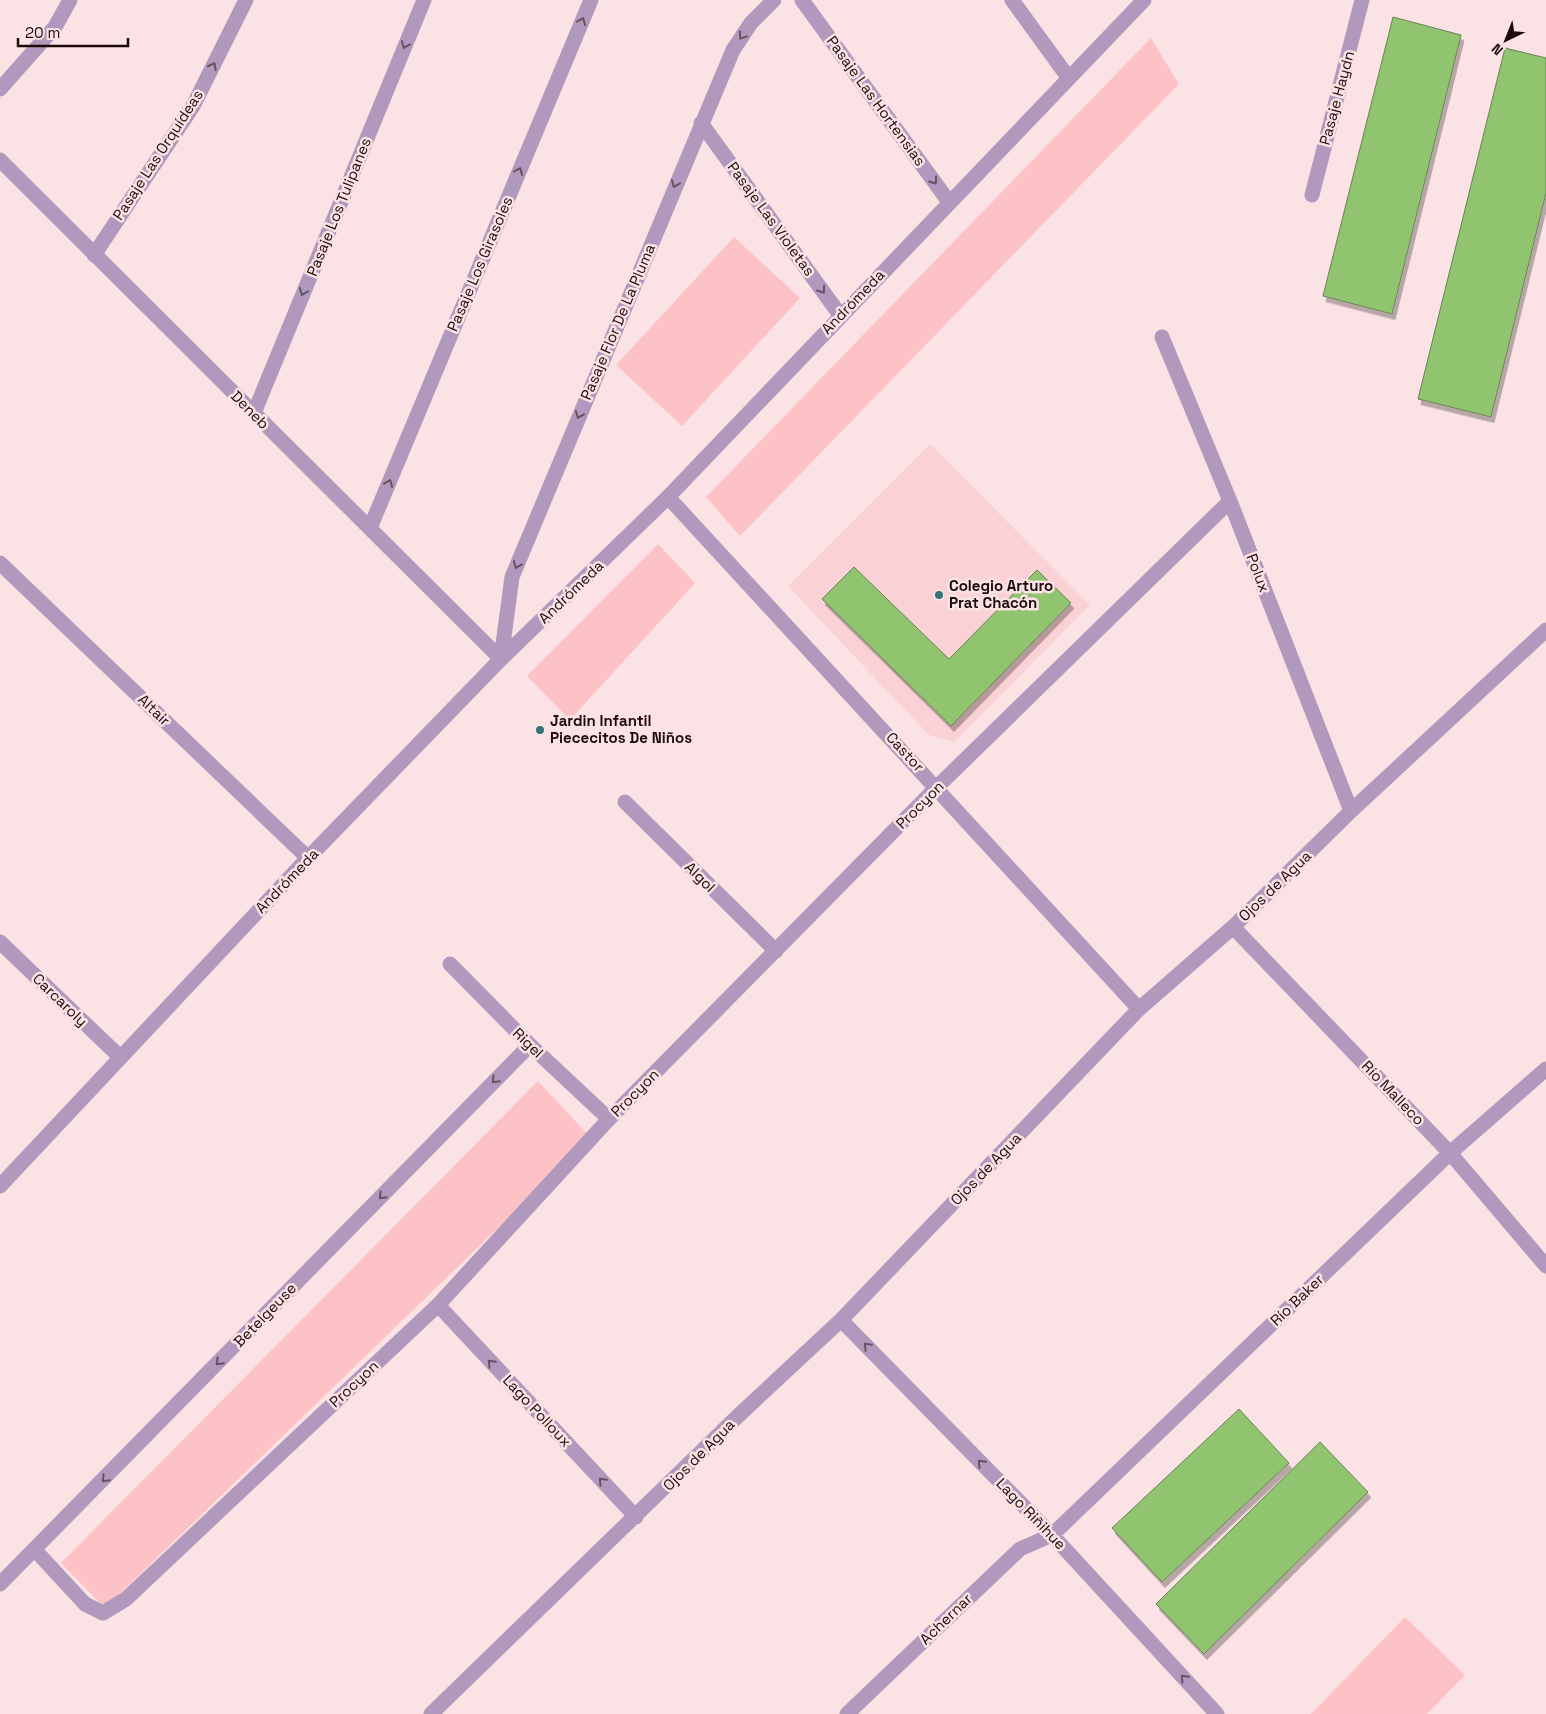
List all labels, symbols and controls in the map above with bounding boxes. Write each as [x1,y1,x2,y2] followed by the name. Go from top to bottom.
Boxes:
[18,15,128,47] scale bar
[1481,15,1531,65] north arrow
[575,17,586,26] one-way arrow
[25,23,60,42] text: 20 m
[739,31,748,40] one-way arrow
[823,32,930,170] street label: Pasaje Las Hortensias
[401,40,412,49] one-way arrow
[1488,40,1507,59] text: N
[1315,49,1358,147] street label: Pasaje Haydn
[207,62,217,71] one-way arrow
[108,86,207,224] street label: Pasaje Las Orquídeas
[302,135,375,279] street label: Pasaje Los Tulipanes
[724,158,819,280] street label: Pasaje Las Violetas
[513,167,523,176] one-way arrow
[928,175,936,184] one-way arrow
[671,179,682,188] one-way arrow
[443,193,517,334] street label: Pasaje Los Girasoles
[576,241,659,403] street label: Pasaje Flor De La Pluma
[817,265,889,338] street label: Andrómeda
[816,284,825,294] one-way arrow
[299,288,309,296] one-way arrow
[227,386,274,433] street label: Deneb
[575,410,586,419] one-way arrow
[383,479,393,488] one-way arrow
[1242,551,1275,595] street label: Polux
[534,556,607,627] street label: Andrómeda
[513,560,523,569] one-way arrow
[949,576,1053,612] place label: Colegio Arturo Prat Chacón
[933,589,945,601] marker: Colegio Arturo Prat Chacón
[134,690,175,730] street label: Altair
[550,711,692,747] place label: Jardin Infantil Piececitos De Niños
[534,724,546,736] marker: Jardin Infantil Piececitos De Niños
[882,728,929,776] street label: Castor
[892,777,948,833] street label: Procyon
[251,844,323,917] street label: Andrómeda
[1234,846,1315,925] street label: Ojos de Agua
[681,857,720,896] street label: Algol
[29,969,92,1030] street label: Carcaroly
[509,1024,548,1062] street label: Rigel
[1358,1056,1429,1129] street label: Río Malleco
[607,1065,663,1121] street label: Procyon
[492,1074,501,1083] one-way arrow
[946,1128,1025,1209] street label: Ojos de Agua
[379,1190,388,1199] one-way arrow
[1266,1269,1328,1330] street label: Río Baker
[229,1278,300,1351] street label: Betelgeuse
[864,1343,873,1352] one-way arrow
[325,1356,382,1411] street label: Procyon
[216,1357,225,1366] one-way arrow
[488,1359,497,1368] one-way arrow
[499,1370,576,1451] street label: Lago Polloux
[659,1414,739,1495] street label: Ojos de Agua
[978,1459,987,1468] one-way arrow
[102,1473,111,1482] one-way arrow
[992,1474,1070,1554] street label: Lago Riñihue
[599,1478,608,1487] one-way arrow
[915,1589,976,1648] street label: Achernar
[1181,1675,1190,1684] one-way arrow

